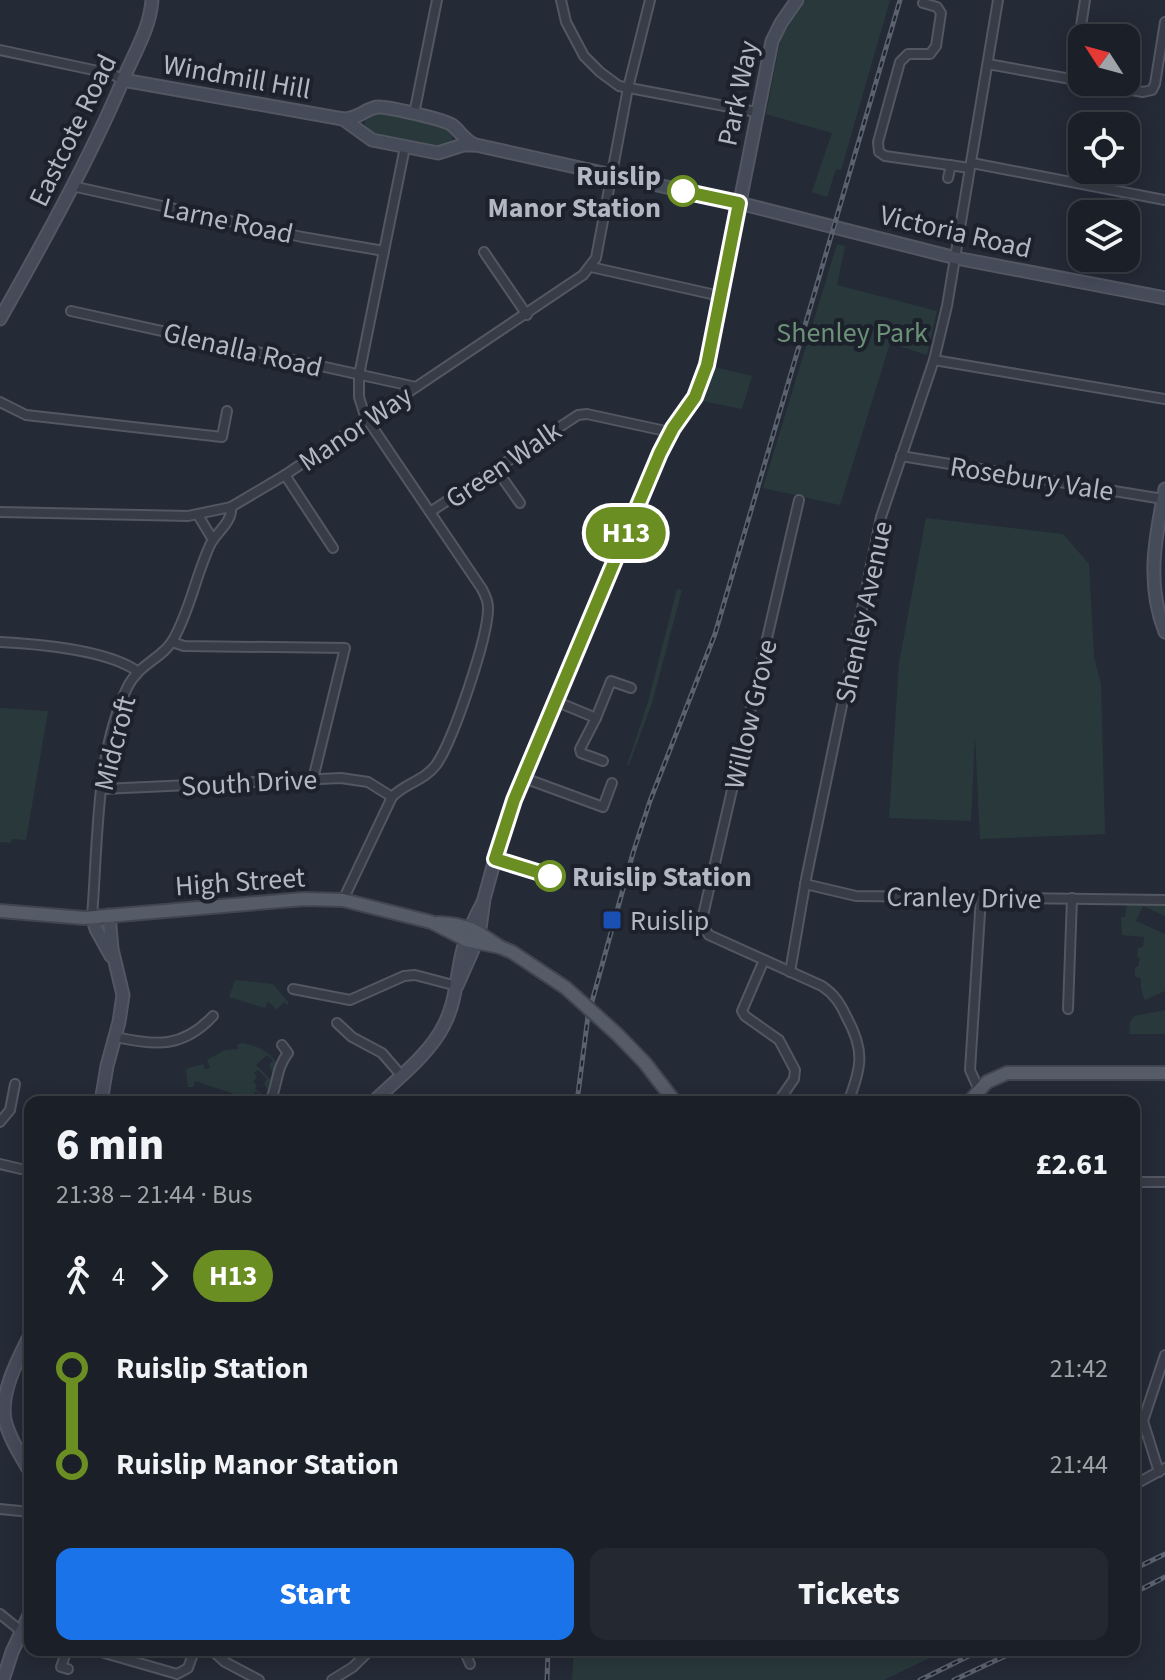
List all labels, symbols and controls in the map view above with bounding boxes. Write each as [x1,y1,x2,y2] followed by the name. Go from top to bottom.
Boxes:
[1068,24,1140,96] north arrow
[1068,24,1140,272] map controls
[707,37,769,150] street label: Park Way
[160,44,314,110] street label: Windmill Hill
[19,48,127,213] street label: Eastcote Road
[1068,112,1140,184] button: locate
[487,156,661,228] place label: Ruislip Manor Station
[668,176,698,206] marker: Ruislip Manor Station
[159,188,297,254] street label: Larne Road
[876,195,1036,269] street label: Victoria Road
[1068,200,1140,272] button: layers
[159,312,326,388] street label: Glenalla Road
[776,313,928,353] park label: Shenley Park
[291,376,420,481] street label: Manor Way
[438,411,570,518] street label: Green Walk
[947,446,1117,512] street label: Rosebury Vale
[580,507,672,559] line badge: H13
[602,513,650,553] text: H13
[825,517,903,707] street label: Shenley Avenue
[714,635,788,793] street label: Willow Grove
[84,691,146,795] street label: Midcroft
[180,759,318,807] street label: South Drive
[174,857,307,906] street label: High Street
[572,857,752,897] place label: Ruislip Station
[535,861,565,891] marker: Ruislip Station
[886,877,1042,919] street label: Cranley Drive
[630,901,709,941] place label: Ruislip
[601,909,623,931] marker: Ruislip
[56,1114,164,1177] text: 6 min
[1036,1143,1108,1186] text: £2.61
[56,1176,252,1213] text: 21:38 – 21:44 · Bus
[56,1254,100,1298] icon: walk
[137,1254,181,1298] icon: forward
[209,1256,257,1296] text: H13
[112,1258,125,1295] text: 4
[116,1347,309,1390] text: Ruislip Station
[1050,1350,1108,1387] text: 21:42
[116,1443,399,1486] text: Ruislip Manor Station
[1050,1446,1108,1483] text: 21:44
[56,1548,574,1640] button: Start
[590,1548,1108,1640] button: Tickets

